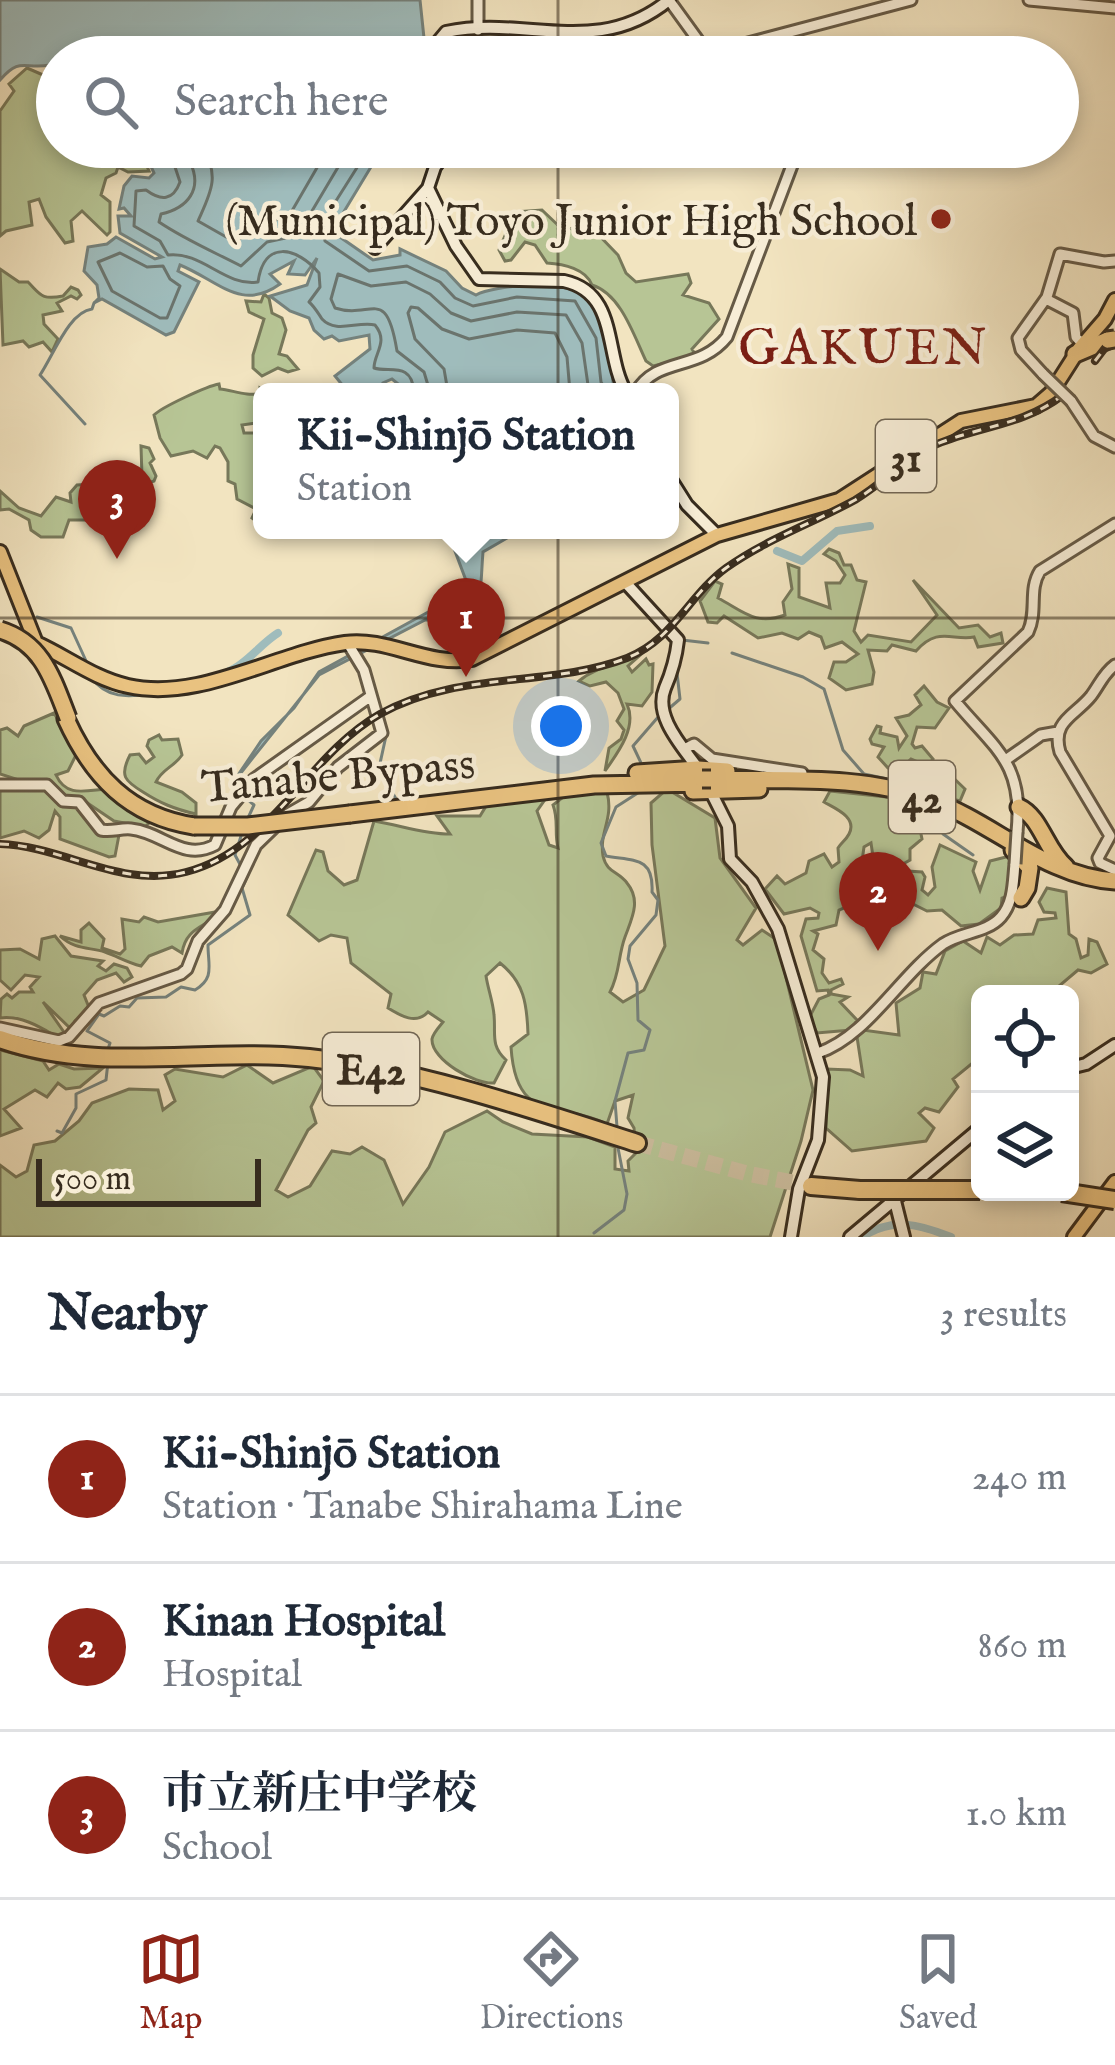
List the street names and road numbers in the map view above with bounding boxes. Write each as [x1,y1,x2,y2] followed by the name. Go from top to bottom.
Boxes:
[876,420,936,492] road number: 31
[199,737,477,818] street label: Tanabe Bypass
[889,761,955,833] road number: 42
[323,1033,419,1105] road number: E42

